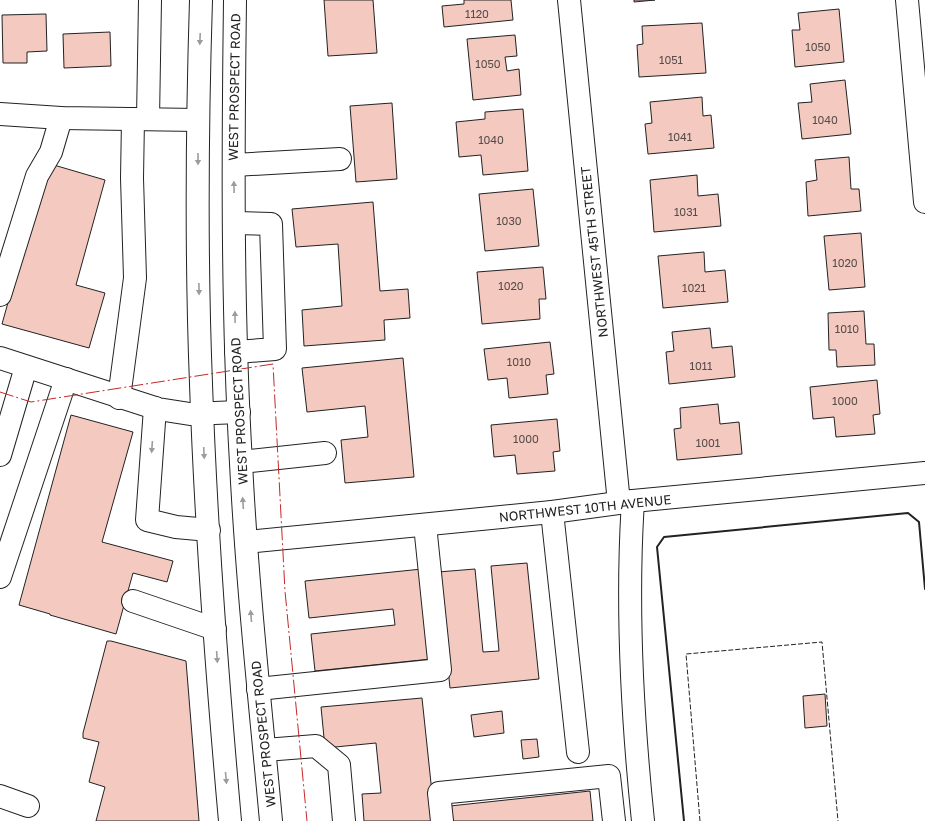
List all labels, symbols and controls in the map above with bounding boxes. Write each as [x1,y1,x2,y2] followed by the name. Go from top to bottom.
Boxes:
[465,7,489,20] house number: 1120
[225,13,243,161] street label: WEST PROSPECT ROAD
[197,33,203,46] one-way arrow
[805,40,831,53] house number: 1050
[659,53,683,66] house number: 1051
[475,57,501,70] house number: 1050
[812,113,838,126] house number: 1040
[668,130,692,143] house number: 1041
[478,133,504,146] house number: 1040
[195,153,201,166] one-way arrow
[577,166,611,338] street label: NORTHWEST 45TH STREET
[231,180,237,193] one-way arrow
[674,205,698,218] house number: 1031
[496,214,522,227] house number: 1030
[832,256,858,269] house number: 1020
[498,279,524,292] house number: 1020
[682,281,706,294] house number: 1021
[196,283,202,296] one-way arrow
[232,311,239,323] one-way arrow
[835,322,859,335] house number: 1010
[227,337,251,485] street label: WEST PROSPECT ROAD
[507,355,531,368] house number: 1010
[690,359,712,372] house number: 1011
[832,394,858,407] house number: 1000
[513,432,539,445] house number: 1000
[696,436,720,449] house number: 1001
[149,441,156,453] one-way arrow
[201,447,208,459] one-way arrow
[498,491,672,525] street label: NORTHWEST 10TH AVENUE
[240,497,247,509] one-way arrow
[248,610,255,623] one-way arrow
[214,651,221,663] one-way arrow
[247,660,279,808] street label: WEST PROSPECT ROAD
[223,772,230,784] one-way arrow

